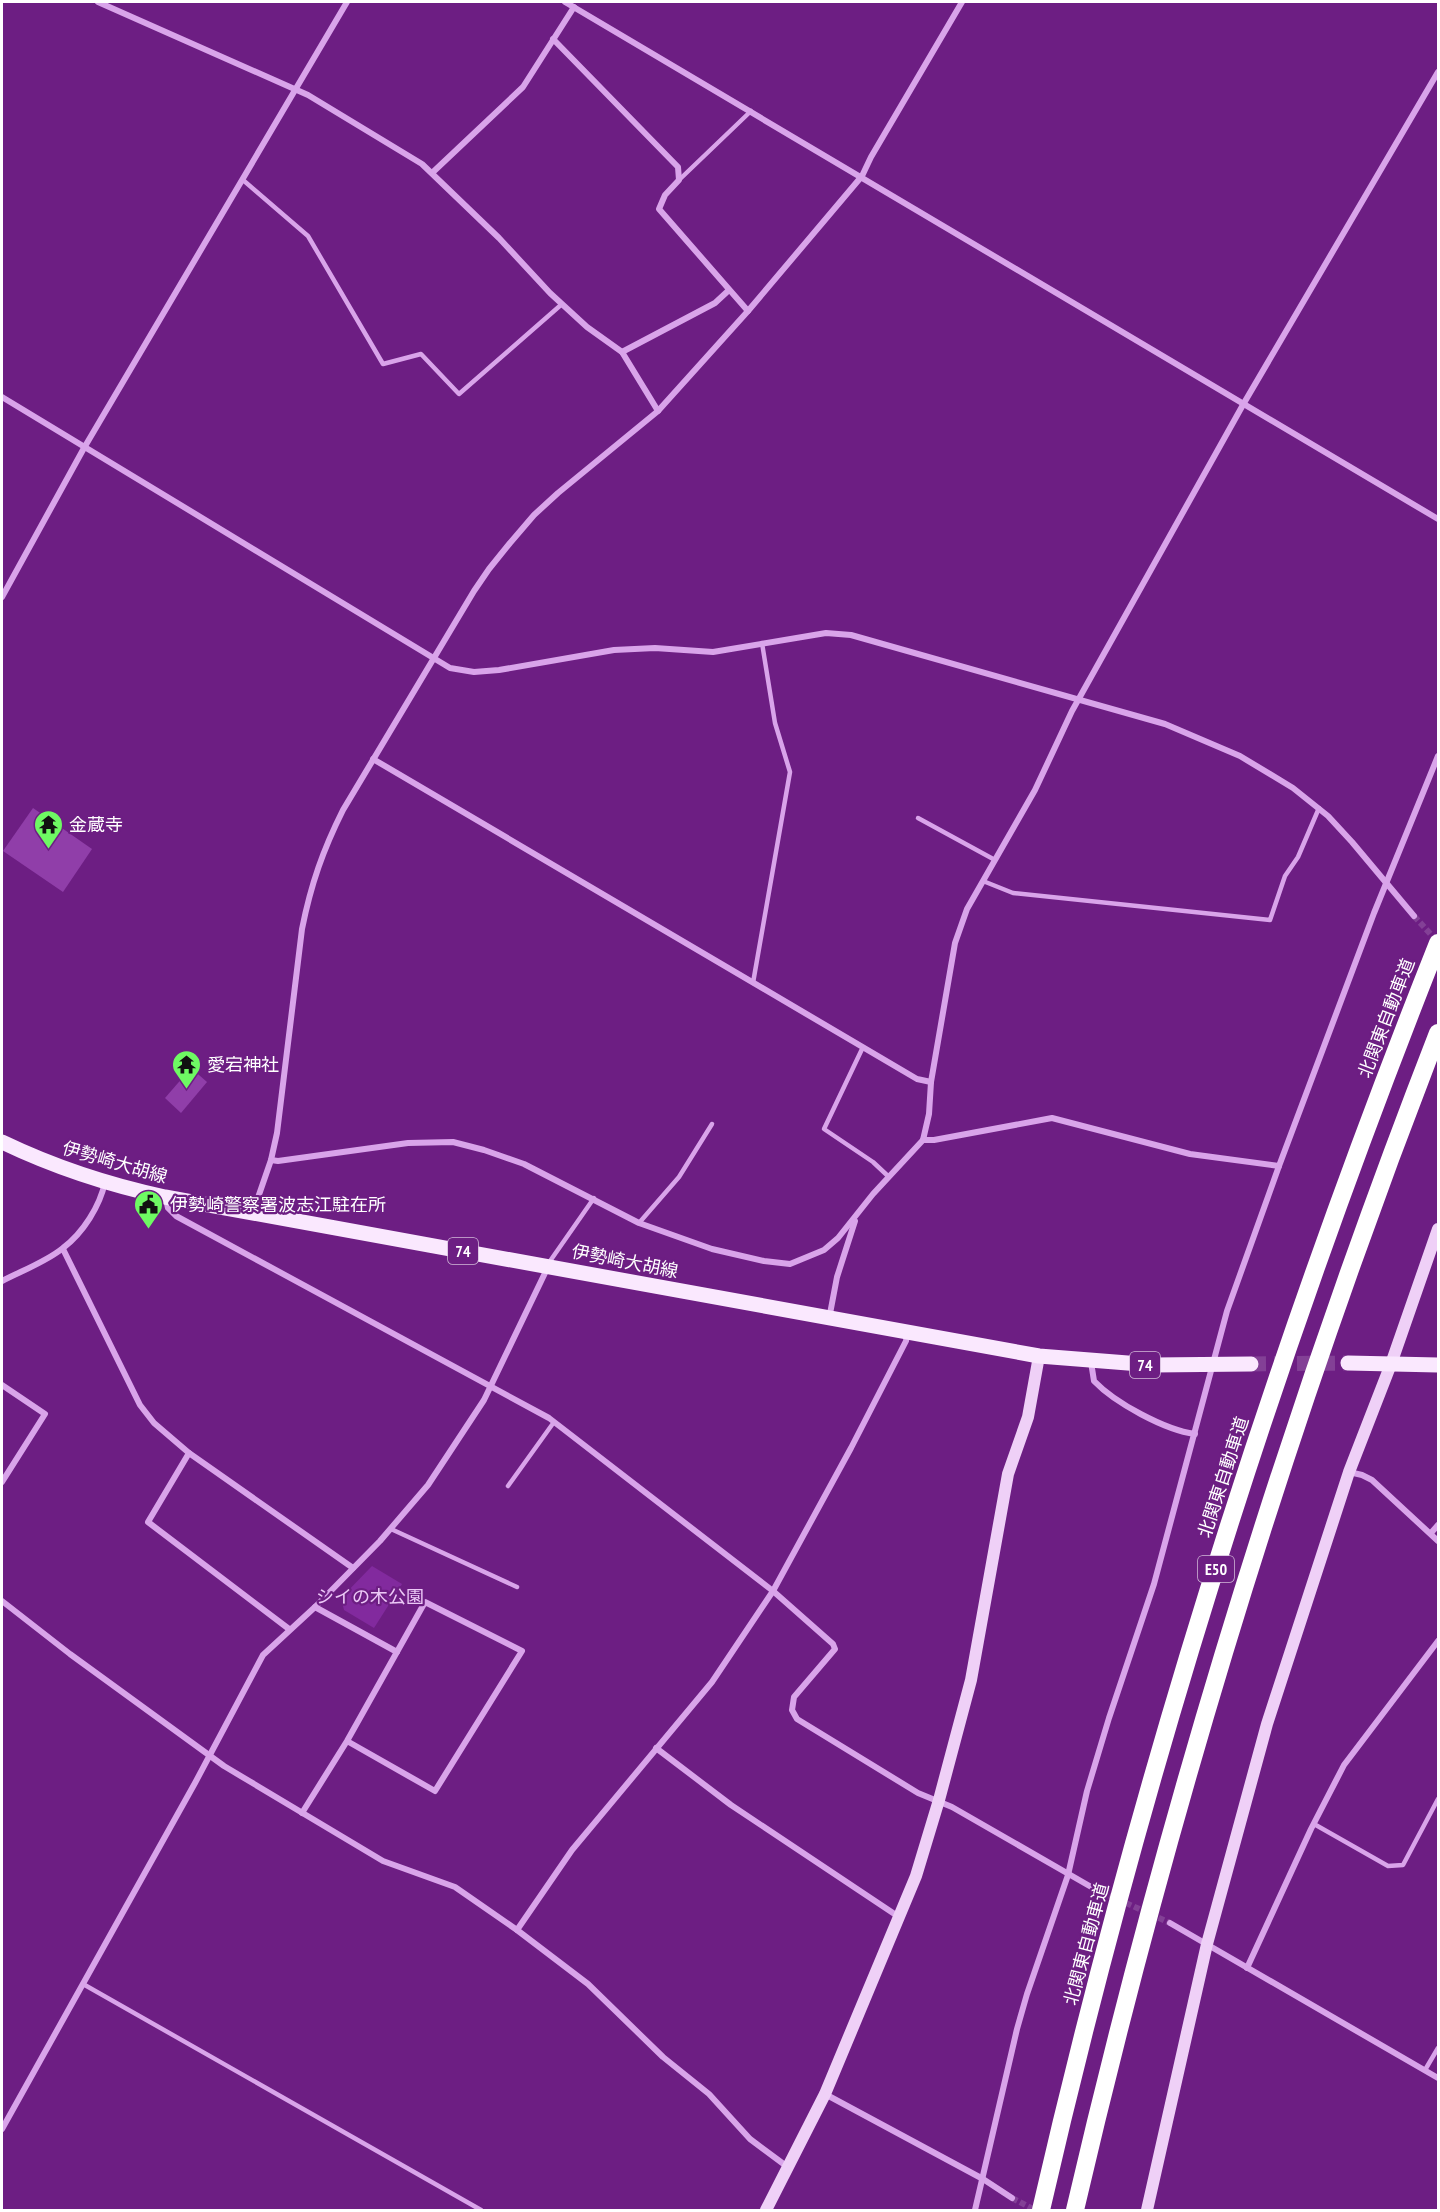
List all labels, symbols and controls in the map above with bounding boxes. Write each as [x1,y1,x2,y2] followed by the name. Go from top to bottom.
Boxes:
[32,808,64,850] temple icon: 金蔵寺
[69,813,123,836] place label: 金蔵寺
[1353,955,1419,1081] street label: 北関東自動車道
[170,1048,202,1090] temple icon: 愛宕神社
[207,1053,279,1076] place label: 愛宕神社
[60,1136,170,1188] street label: 伊勢崎大胡線
[133,1188,165,1230] public building icon: 伊勢崎警察署波志江駐在所
[170,1193,386,1216] place label: 伊勢崎警察署波志江駐在所
[448,1238,478,1264] road number: 74
[570,1239,680,1283] street label: 伊勢崎大胡線
[1130,1352,1160,1378] road number: 74
[1193,1414,1253,1540] street label: 北関東自動車道
[1198,1556,1234,1582] road number: E50
[316,1585,424,1608] park label: シイの木公園
[1059,1880,1113,2008] street label: 北関東自動車道

